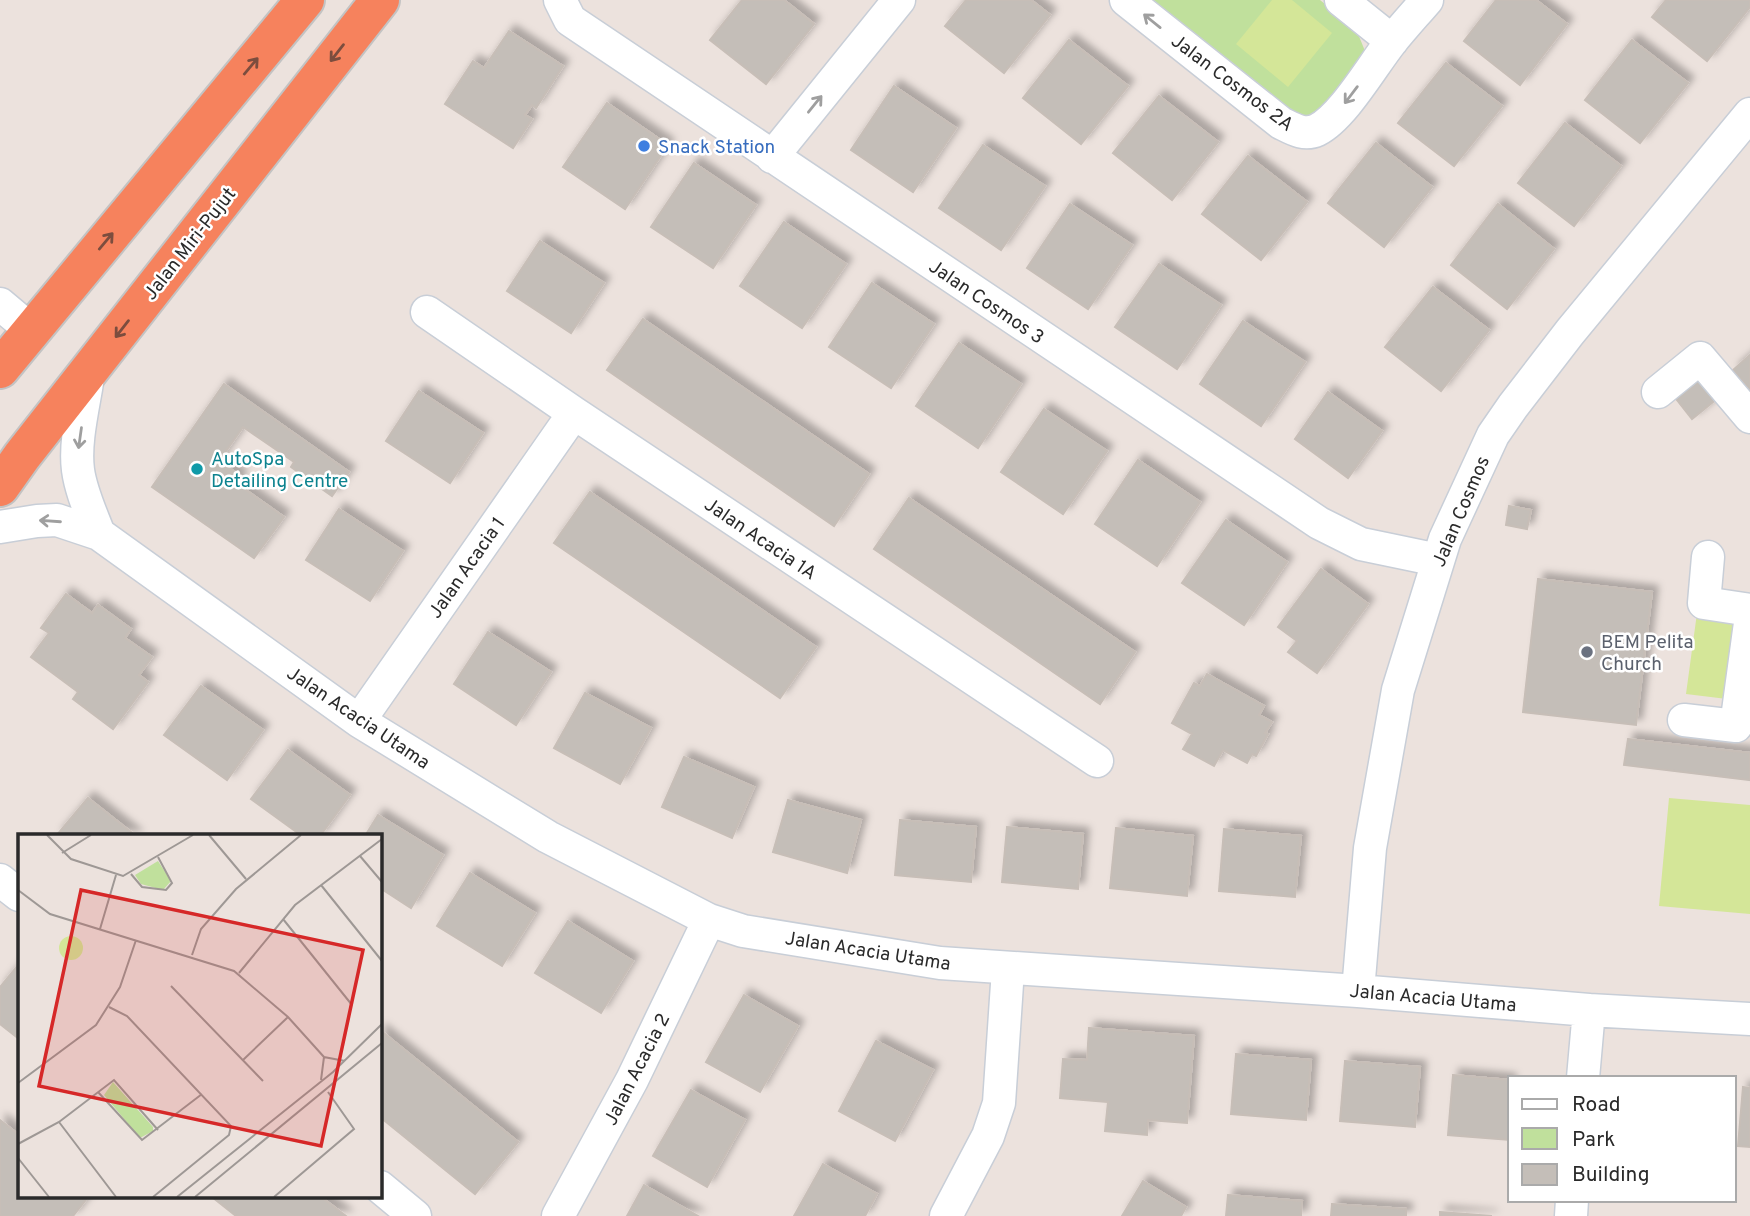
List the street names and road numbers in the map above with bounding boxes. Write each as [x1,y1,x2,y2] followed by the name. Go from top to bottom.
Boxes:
[1166,30,1298,137] street label: Jalan Cosmos 2A
[139,183,242,305] street label: Jalan Miri-Pujut
[924,255,1048,350] street label: Jalan Cosmos 3
[1428,453,1496,571] street label: Jalan Cosmos
[699,493,821,586] street label: Jalan Acacia 1A
[424,513,511,623] street label: Jalan Acacia 1
[282,662,434,775] street label: Jalan Acacia Utama
[783,927,952,977] street label: Jalan Acacia Utama
[1348,980,1517,1018] street label: Jalan Acacia Utama
[599,1010,676,1130] street label: Jalan Acacia 2

